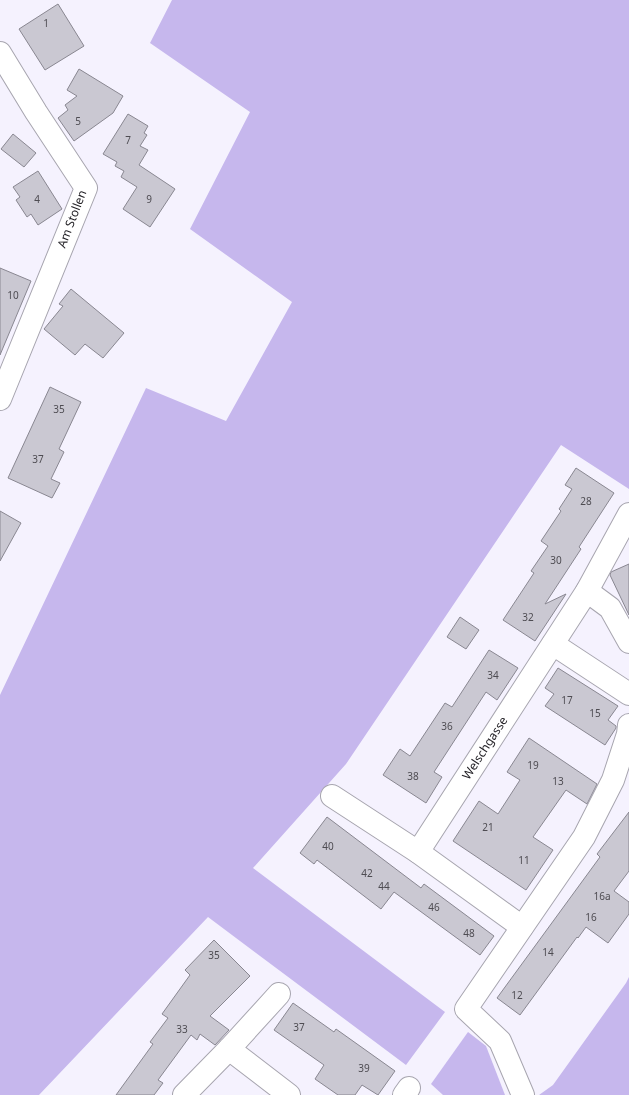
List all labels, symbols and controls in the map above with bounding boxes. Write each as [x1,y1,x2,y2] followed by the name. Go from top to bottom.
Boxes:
[43,16,49,30] house number: 1
[75,114,81,128] house number: 5
[125,133,131,147] house number: 7
[53,187,90,250] street label: Am Stollen
[34,192,40,206] house number: 4
[146,192,152,206] house number: 9
[7,288,19,302] house number: 10
[53,402,65,416] house number: 35
[32,452,44,466] house number: 37
[580,494,592,508] house number: 28
[550,553,562,567] house number: 30
[522,610,534,624] house number: 32
[487,668,499,682] house number: 34
[561,693,573,707] house number: 17
[589,706,601,720] house number: 15
[458,713,511,783] street label: Welschgasse
[441,719,453,733] house number: 36
[527,758,539,772] house number: 19
[407,769,419,783] house number: 38
[552,774,564,788] house number: 13
[482,820,494,834] house number: 21
[322,839,334,853] house number: 40
[518,853,530,867] house number: 11
[361,866,373,880] house number: 42
[378,879,390,893] house number: 44
[593,889,611,903] house number: 16a
[428,900,440,914] house number: 46
[585,910,597,924] house number: 16
[463,926,475,940] house number: 48
[542,945,554,959] house number: 14
[208,948,220,962] house number: 35
[511,988,523,1002] house number: 12
[293,1020,305,1034] house number: 37
[176,1022,188,1036] house number: 33
[358,1061,370,1075] house number: 39

